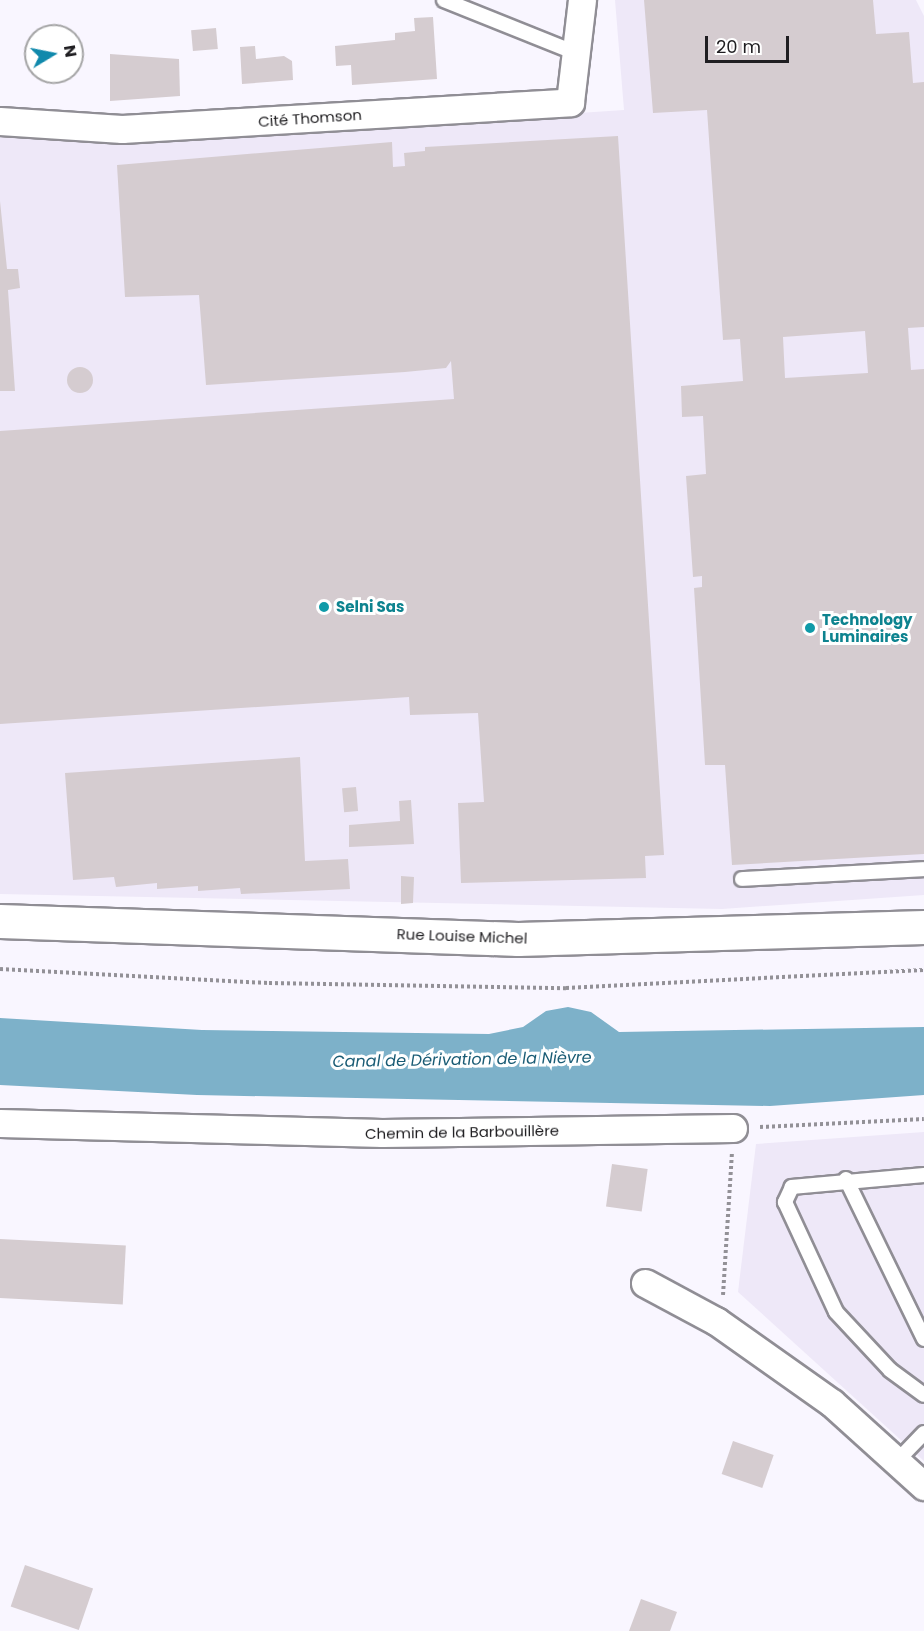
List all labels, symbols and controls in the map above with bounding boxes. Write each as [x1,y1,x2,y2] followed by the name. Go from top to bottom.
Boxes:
[24,24,84,84] north arrow
[708,24,792,62] scale bar
[716,34,761,59] text: 20 m
[58,43,83,59] text: N
[258,105,362,131] street label: Cité Thomson
[336,598,404,616] place label: Selni Sas
[317,600,331,614] marker: Selni Sas
[822,610,913,645] place label: Technology Luminaires
[803,621,817,635] marker: Technology Luminaires
[396,925,528,947] street label: Rue Louise Michel
[332,1048,592,1072] water label: Canal de Dérivation de la Nièvre
[365,1121,559,1143] street label: Chemin de la Barbouillère

